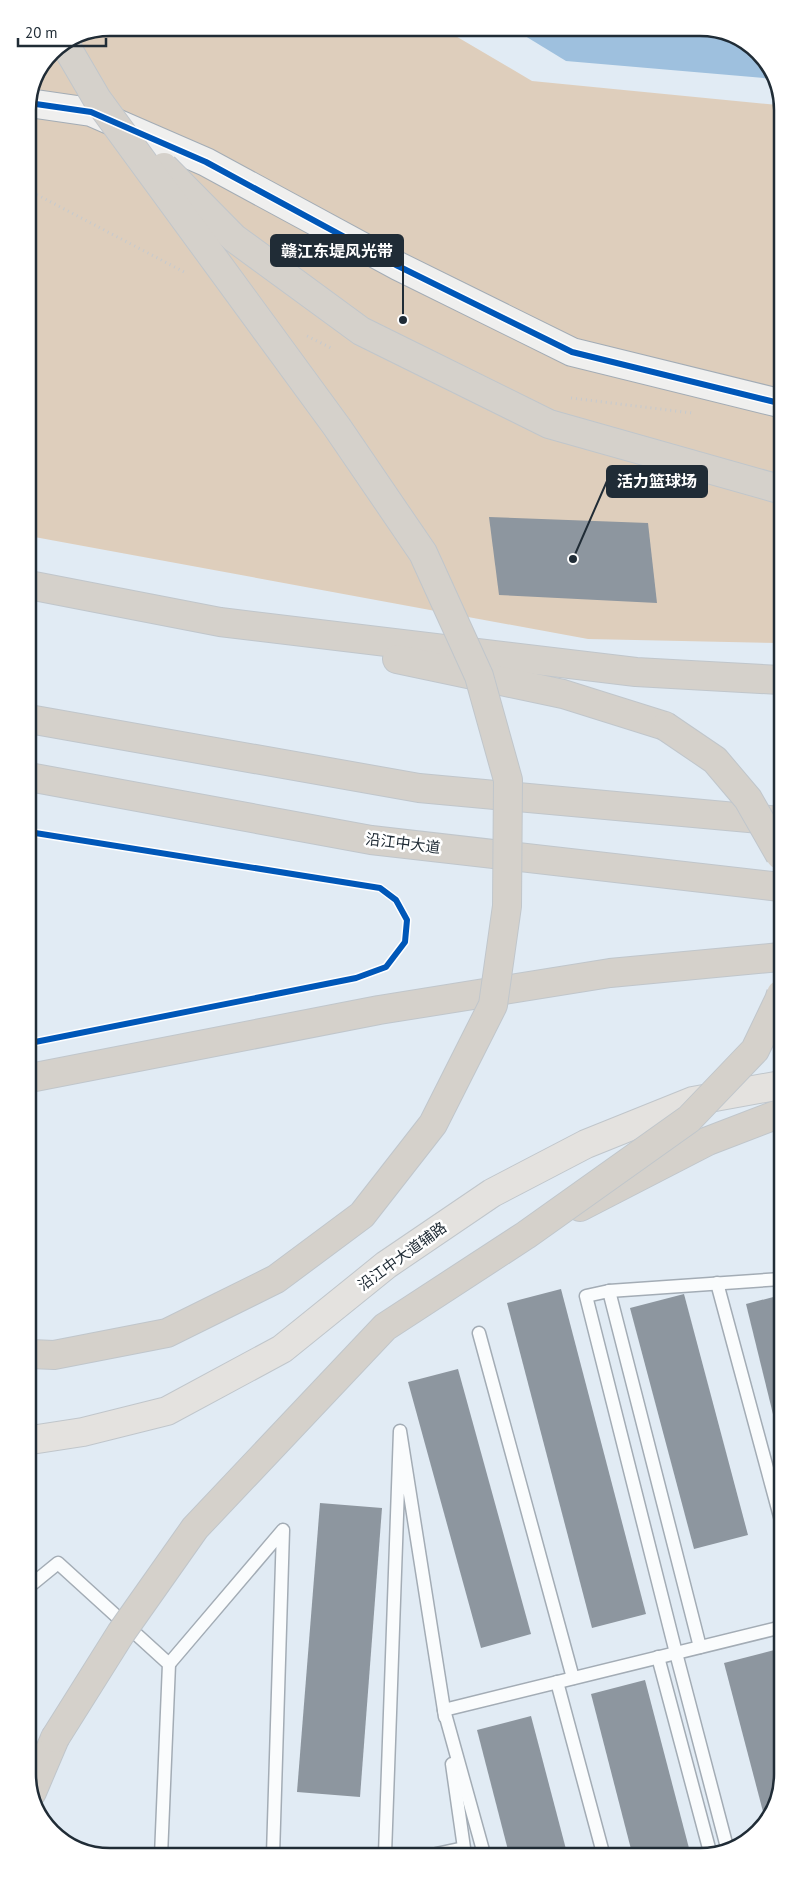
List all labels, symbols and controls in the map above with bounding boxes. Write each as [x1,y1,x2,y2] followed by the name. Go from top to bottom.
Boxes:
[18,15,105,47] scale bar
[25,23,58,42] text: 20 m
[271,235,403,266] callout: 赣江东堤风光带
[281,241,393,261] text: 赣江东堤风光带
[607,466,707,497] callout: 活力篮球场
[617,471,697,491] text: 活力篮球场
[365,829,441,857] street label: 沿江中大道
[354,1217,450,1295] street label: 沿江中大道辅路

